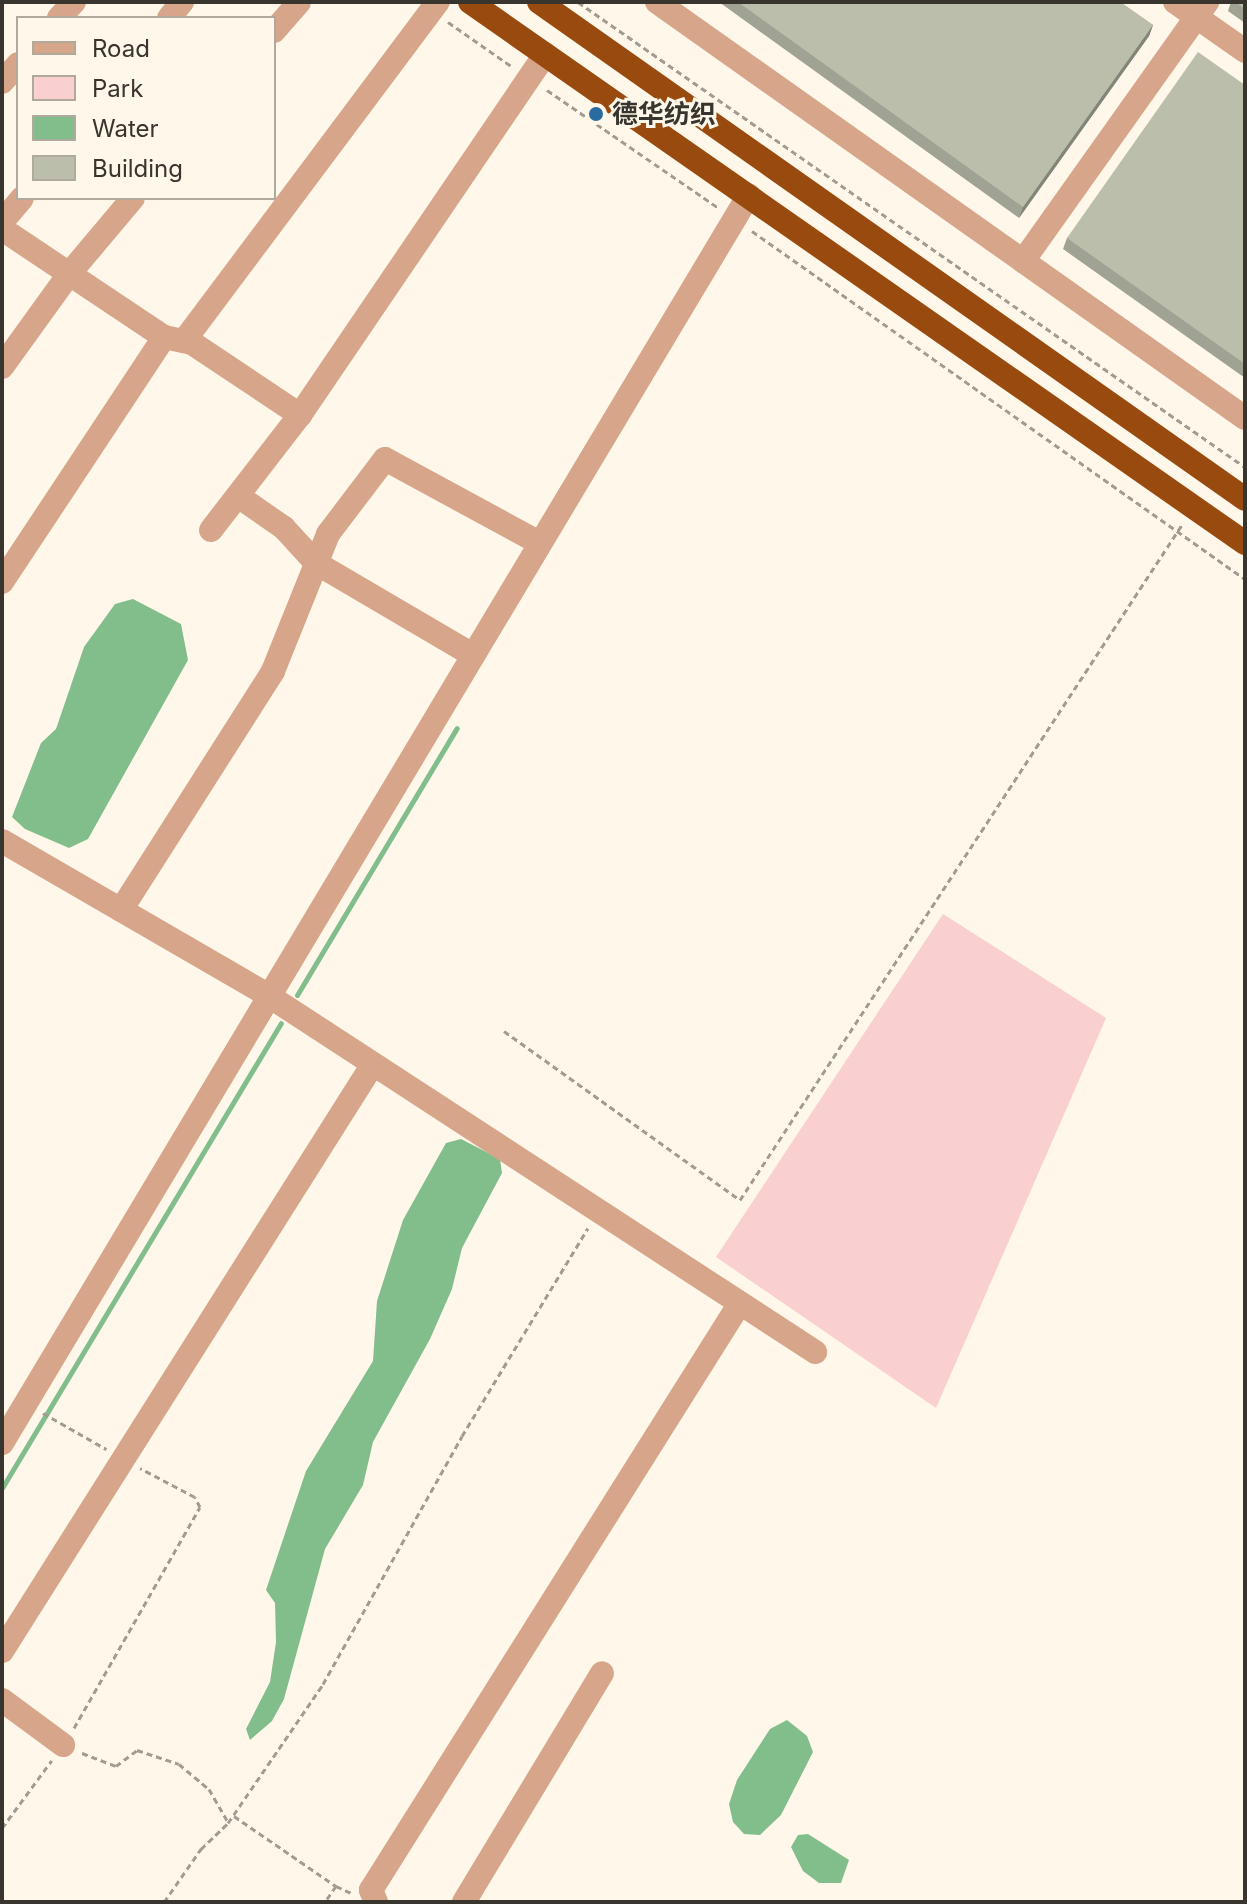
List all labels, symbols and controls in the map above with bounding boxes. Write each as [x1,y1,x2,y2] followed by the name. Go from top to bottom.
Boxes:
[16,16,276,200] legend
[92,34,150,63] text: Road
[92,74,143,103] text: Park
[612,98,716,130] place label: 德华纺织
[587,105,605,123] marker: 德华纺织
[92,114,159,143] text: Water
[92,154,183,183] text: Building

